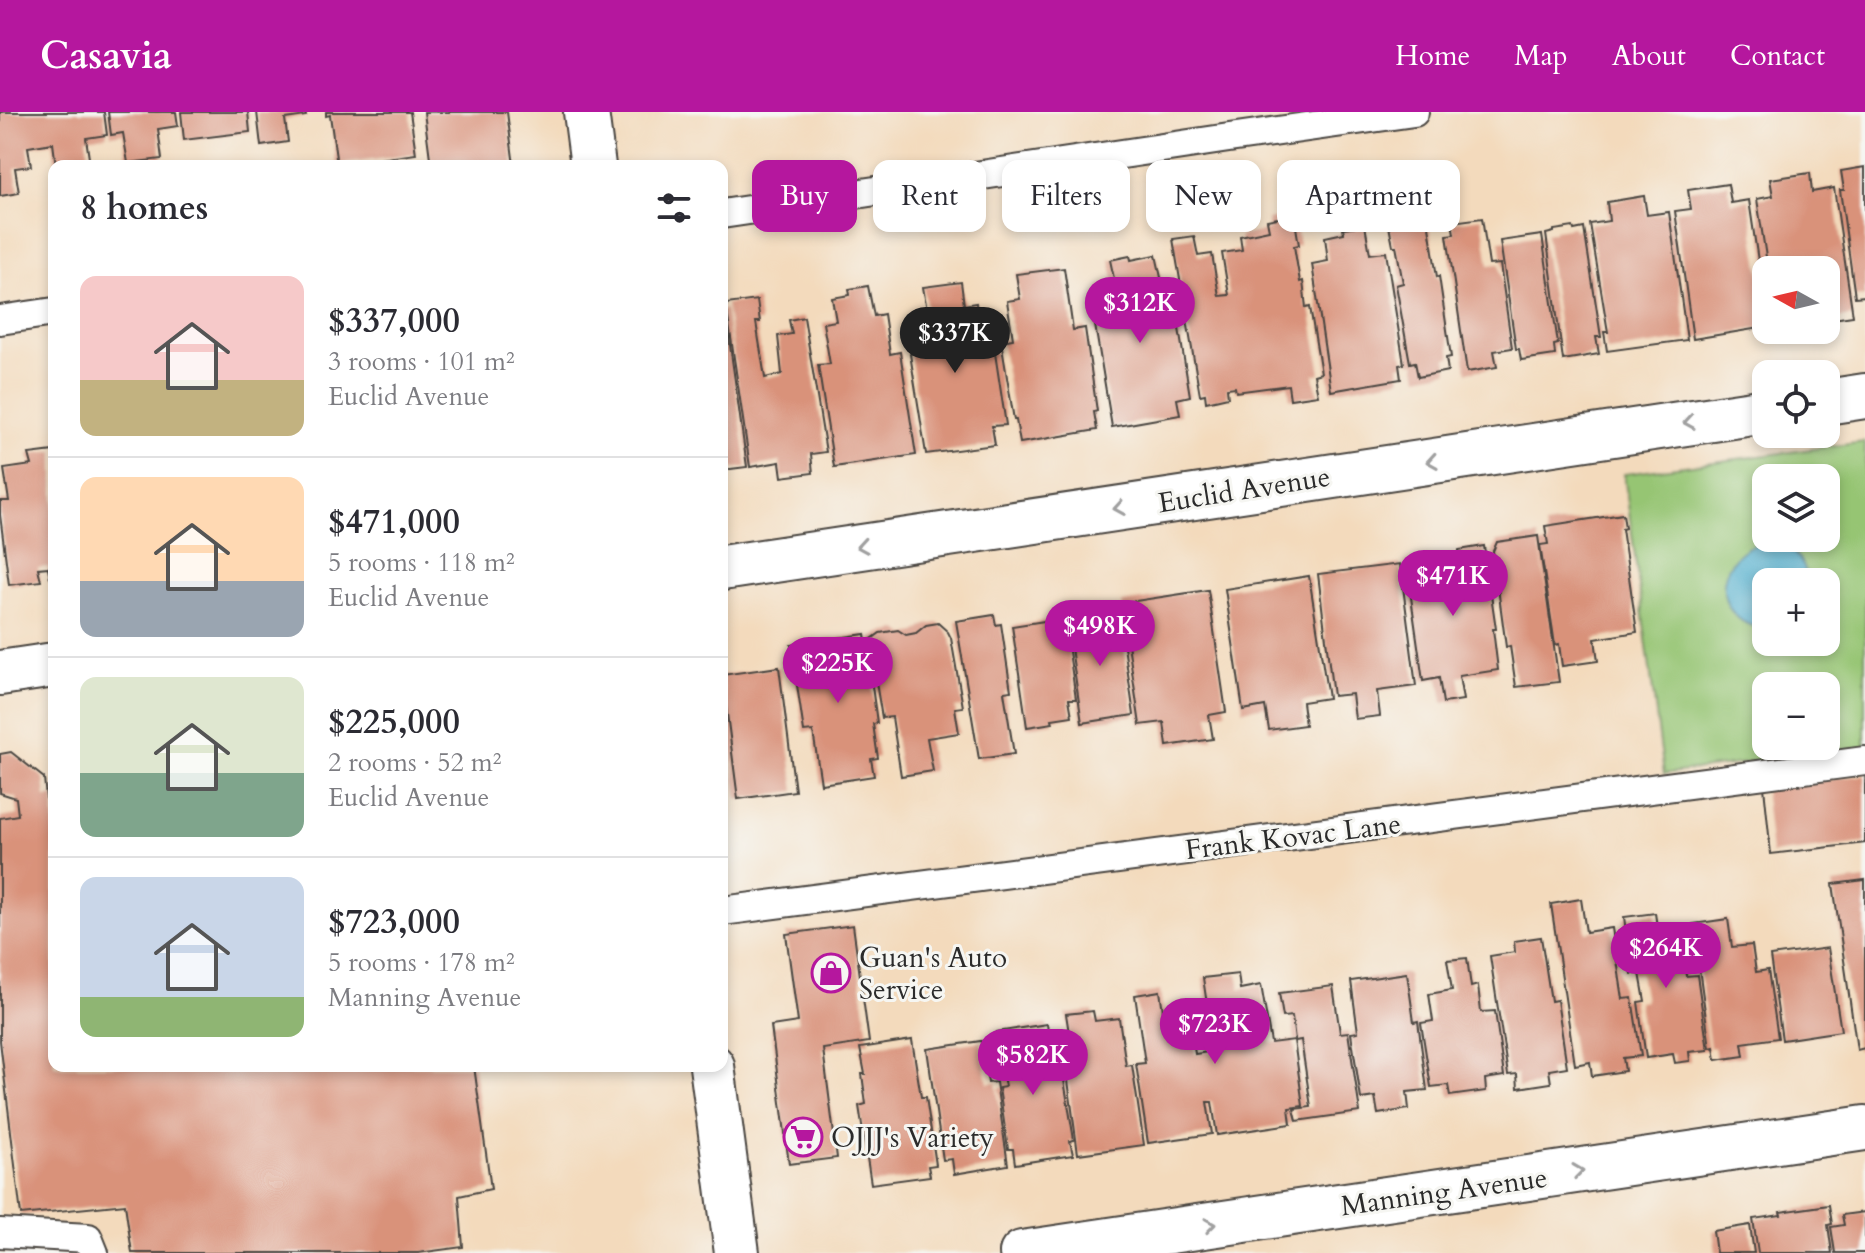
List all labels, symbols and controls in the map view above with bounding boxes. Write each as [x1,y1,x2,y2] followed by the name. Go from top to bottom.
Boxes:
[40,30,172,82] text: Casavia
[1395,37,1470,75] text: Home
[1514,37,1568,75] text: Map
[1612,37,1686,75] text: About
[1730,37,1825,75] text: Contact
[752,160,857,232] chip: Buy
[873,160,986,232] chip: Rent
[1002,160,1130,232] chip: Filters
[1146,160,1261,232] chip: New
[1277,160,1460,232] chip: Apartment
[80,185,208,231] text: 8 homes
[652,186,696,230] icon: filters
[1752,256,1840,344] north arrow
[1752,256,1840,760] map controls
[1084,277,1196,345] pin: $312K
[1103,285,1177,320] text: $312K
[328,298,460,344] text: $337,000
[899,307,1011,375] pin: $337K
[144,308,240,404] icon: home
[918,315,992,350] text: $337K
[328,344,515,379] text: 3 rooms · 101 m²
[1752,360,1840,448] button: locate
[328,379,489,414] text: Euclid Avenue
[1682,413,1696,430] one-way arrow
[1425,452,1439,469] one-way arrow
[1155,458,1333,522] street label: Euclid Avenue
[1752,464,1840,552] button: layers
[328,499,460,545] text: $471,000
[1112,499,1126,516] one-way arrow
[144,509,240,605] icon: home
[855,537,869,554] one-way arrow
[328,545,515,580] text: 5 rooms · 118 m²
[1397,550,1509,618] pin: $471K
[1416,558,1490,593] text: $471K
[1752,568,1840,656] button: +
[328,580,489,615] text: Euclid Avenue
[1044,600,1156,668] pin: $498K
[1063,608,1137,643] text: $498K
[782,637,894,705] pin: $225K
[801,645,875,680] text: $225K
[1752,672,1840,760] button: −
[328,699,460,745] text: $225,000
[144,709,240,805] icon: home
[328,745,501,780] text: 2 rooms · 52 m²
[328,780,489,815] text: Euclid Avenue
[1183,805,1403,869] street label: Frank Kovac Lane
[328,899,460,945] text: $723,000
[144,909,240,1005] icon: home
[1610,922,1722,990] pin: $264K
[1629,930,1703,965] text: $264K
[859,939,1007,1009] place label: Guan's Auto Service
[328,945,515,980] text: 5 rooms · 178 m²
[810,952,852,994] shop icon: Guan's Auto Service
[328,980,521,1015] text: Manning Avenue
[1159,998,1271,1066] pin: $723K
[1178,1006,1252,1041] text: $723K
[977,1029,1089,1097] pin: $582K
[996,1037,1070,1072] text: $582K
[782,1116,824,1158] supermarket icon: OJJJ's Variety
[831,1119,994,1157] place label: OJJJ's Variety
[1338,1159,1550,1225] street label: Manning Avenue
[1571,1163,1585,1180] one-way arrow
[1203,1217,1217,1234] one-way arrow

